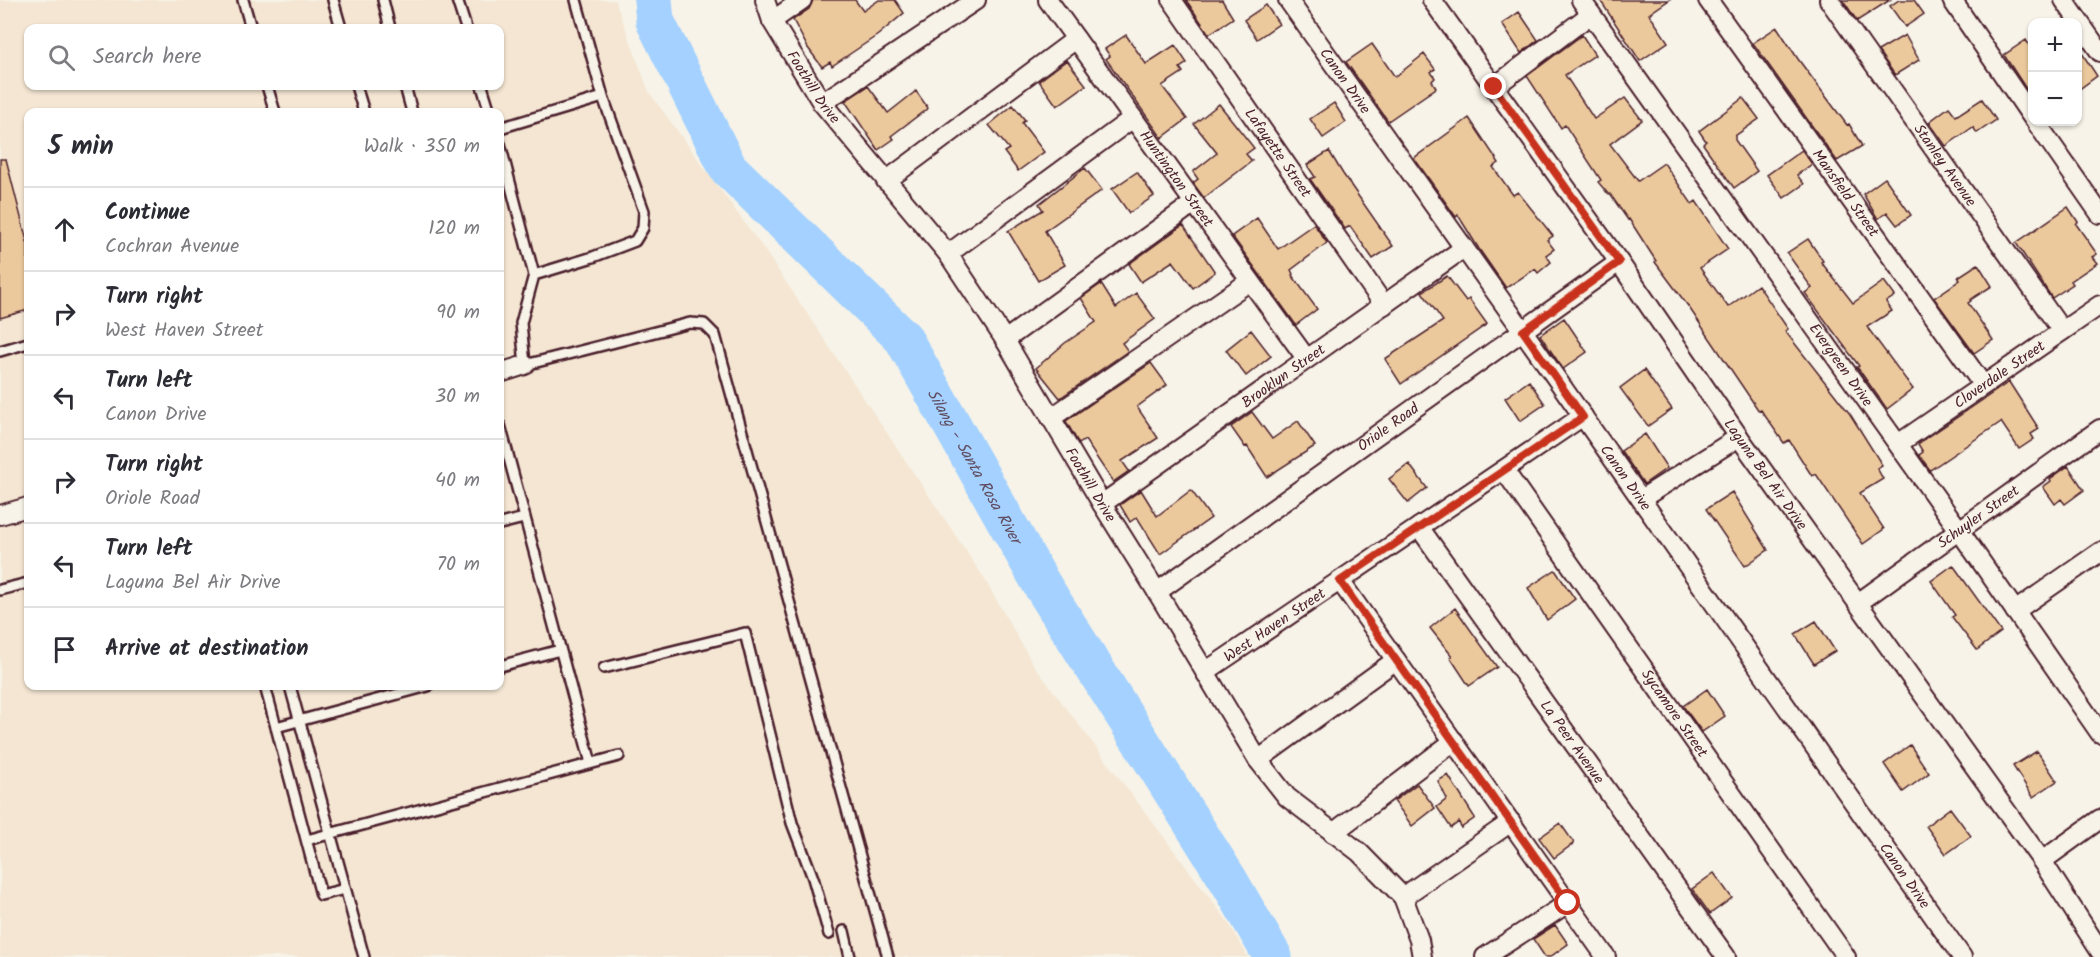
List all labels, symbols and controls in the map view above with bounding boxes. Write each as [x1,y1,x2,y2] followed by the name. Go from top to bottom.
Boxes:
[2028,18,2082,126] map controls
[2028,18,2082,72] button: +
[24,24,504,90] search box
[93,40,201,75] text: Search here
[45,41,78,74] icon: search
[1313,43,1376,120] street label: Canon Drive
[780,46,846,130] street label: Foothill Drive
[2028,72,2082,126] button: −
[1480,73,1506,99] route end
[1238,104,1317,203] street label: Lafayette Street
[1907,119,1982,212] street label: Stanley Avenue
[48,126,114,168] text: 5 min
[1133,126,1219,233] street label: Huntington Street
[364,131,480,163] text: Walk · 350 m
[1805,144,1885,243] street label: Mansfield Street
[105,196,190,231] text: Continue
[48,213,81,246] icon: ahead
[428,213,480,245] text: 120 m
[105,231,239,263] text: Cochran Avenue
[105,280,203,315] text: Turn right
[48,297,81,330] icon: right
[436,297,480,329] text: 90 m
[105,315,264,347] text: West Haven Street
[1802,319,1879,412] street label: Evergreen Drive
[1949,335,2051,415] street label: Cloverdale Street
[1237,338,1331,415] street label: Brooklyn Street
[105,364,192,399] text: Turn left
[48,381,81,414] icon: left
[435,381,480,413] text: 30 m
[920,384,1029,552] water label: Silang - Santa Rosa River
[1353,397,1425,458] street label: Oriole Road
[105,399,206,431] text: Canon Drive
[1717,414,1813,536] street label: Laguna Bel Air Drive
[1593,440,1657,516] street label: Canon Drive
[1058,443,1122,527] street label: Foothill Drive
[105,448,203,483] text: Turn right
[48,465,81,498] icon: right
[435,465,480,497] text: 40 m
[1933,479,2025,555] street label: Schuyler Street
[105,483,200,515] text: Oriole Road
[105,532,192,567] text: Turn left
[48,549,81,582] icon: left
[437,549,480,581] text: 70 m
[105,567,280,599] text: Laguna Bel Air Drive
[1219,582,1331,669] street label: West Haven Street
[105,632,308,667] text: Arrive at destination
[48,633,81,666] icon: arrive
[1634,664,1713,763] street label: Sycamore Street
[1533,696,1610,790] street label: La Peer Avenue
[1872,838,1936,914] street label: Canon Drive
[1554,889,1580,915] route start

